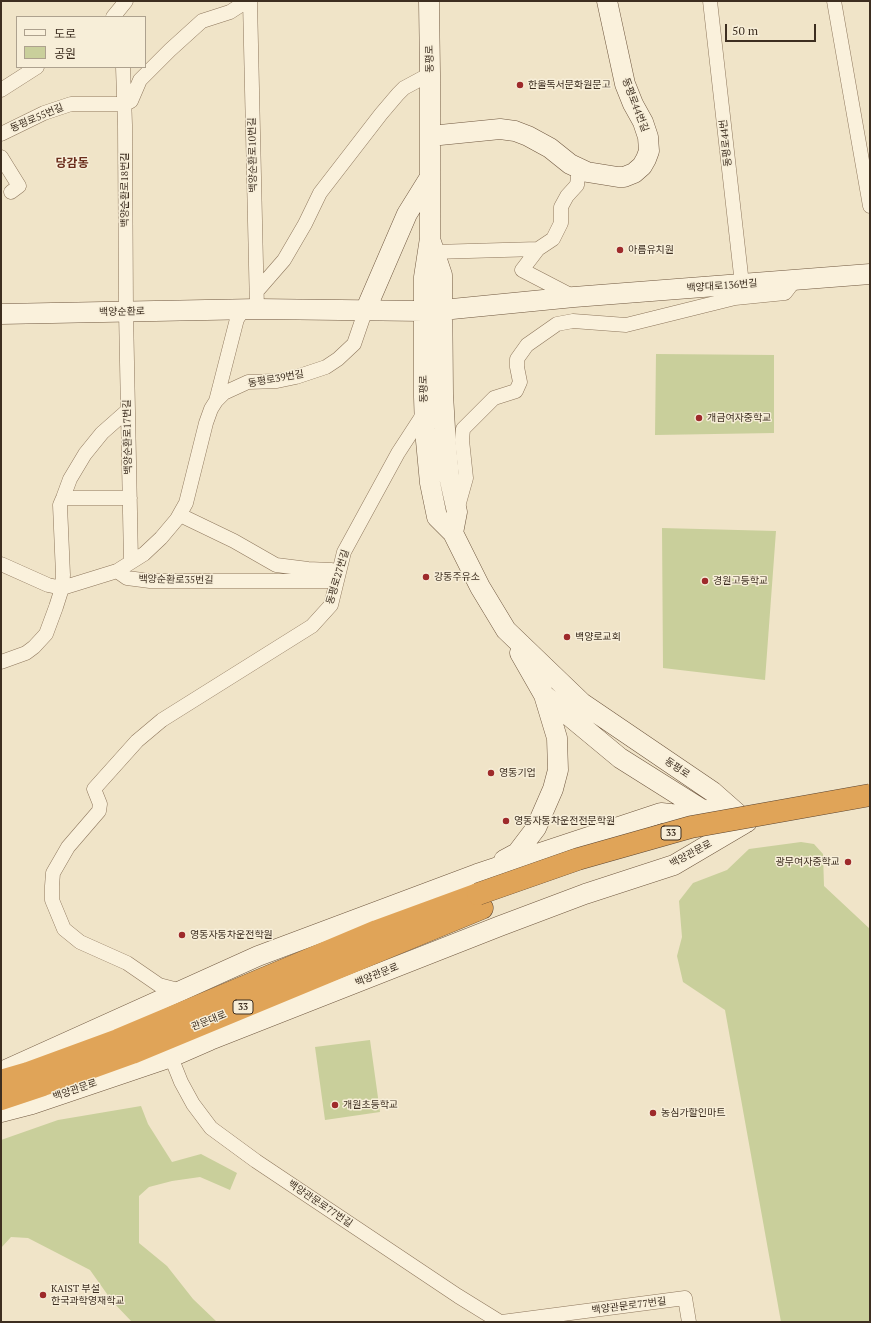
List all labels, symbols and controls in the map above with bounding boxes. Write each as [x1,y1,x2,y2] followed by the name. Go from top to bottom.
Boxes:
[16,16,146,68] legend
[727,16,818,42] scale bar
[732,23,758,38] text: 50 m
[54,26,76,41] text: 도로
[424,45,436,73] street label: 동평로
[54,46,76,61] text: 공원
[619,76,651,134] street label: 동평로44번길
[528,79,611,91] place label: 한울독서문화원문고
[515,80,525,90] marker: 한울독서문화원문고
[9,101,65,135] street label: 동평로55번길
[246,117,260,193] street label: 백양순환로10번길
[718,119,734,167] street label: 동평로44번
[119,152,131,228] street label: 백양순환로18번길
[55,157,89,171] district label: 당감동
[628,244,674,256] place label: 아름유치원
[615,245,625,255] marker: 아름유치원
[686,278,758,294] street label: 백양대로136번길
[99,306,145,318] street label: 백양순환로
[247,368,305,390] street label: 동평로39번길
[418,375,430,403] street label: 동평로
[121,399,135,475] street label: 백양순환로17번길
[707,412,771,424] place label: 개금여자중학교
[694,413,704,423] marker: 개금여자중학교
[324,548,352,606] street label: 동평로27번길
[434,571,480,583] place label: 강동주유소
[421,572,431,582] marker: 강동주유소
[138,573,214,587] street label: 백양순환로35번길
[713,575,768,587] place label: 경원고등학교
[700,576,710,586] marker: 경원고등학교
[575,631,621,643] place label: 백양로교회
[562,632,572,642] marker: 백양로교회
[662,755,692,781] street label: 동평로
[499,767,536,779] place label: 영동기업
[486,768,496,778] marker: 영동기업
[514,815,615,827] place label: 영동자동차운전전문학원
[501,816,511,826] marker: 영동자동차운전전문학원
[661,826,681,840] road number: 33
[668,838,714,870] street label: 백양관문로
[776,856,840,868] place label: 광무여자중학교
[843,857,853,867] marker: 광무여자중학교
[190,929,273,941] place label: 영동자동차운전학원
[177,930,187,940] marker: 영동자동차운전학원
[353,961,401,989] street label: 백양관문로
[233,1000,253,1014] road number: 33
[190,1009,228,1033] street label: 관문대로
[51,1077,99,1103] street label: 백양관문로
[343,1099,398,1111] place label: 개원초등학교
[330,1100,340,1110] marker: 개원초등학교
[661,1107,725,1119] place label: 농심가할인마트
[648,1108,658,1118] marker: 농심가할인마트
[286,1178,354,1230] street label: 백양관문로77번길
[51,1283,125,1306] place label: KAIST 부설 한국과학영재학교
[38,1290,48,1300] marker: KAIST 부설 한국과학영재학교
[591,1295,667,1317] street label: 백양관문로77번길

